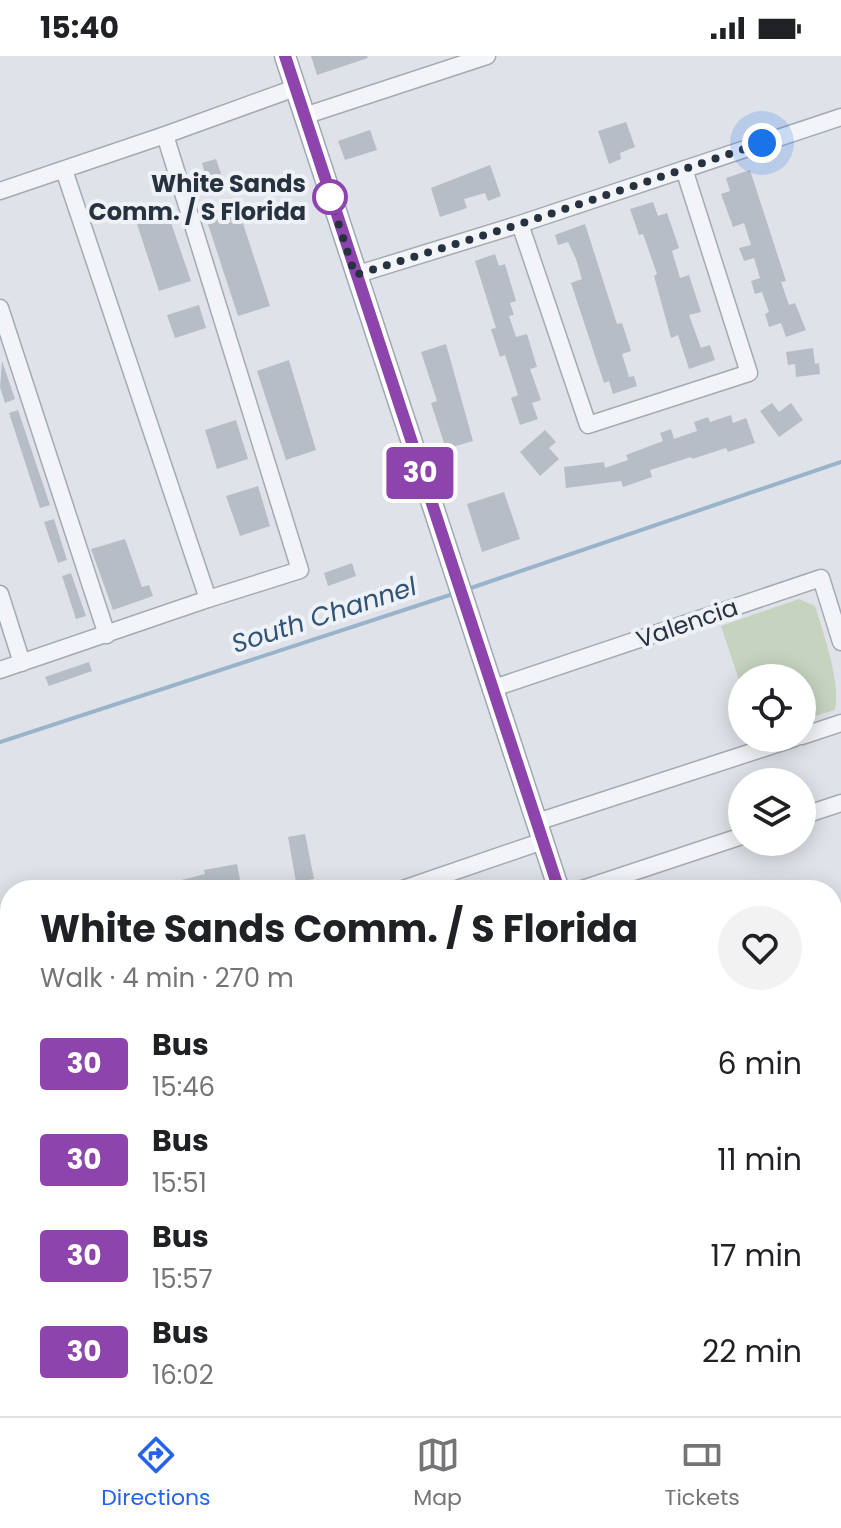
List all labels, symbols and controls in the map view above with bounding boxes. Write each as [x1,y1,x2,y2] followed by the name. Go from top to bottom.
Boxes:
[40,6,119,49] text: 15:40
[742,123,782,163] your location
[88,167,306,228] place label: White Sands Comm. / S Florida
[313,180,347,214] marker: White Sands Comm. / S Florida
[384,447,456,499] line badge: 30
[402,453,438,492] text: 30
[227,568,422,662] water label: South Channel
[632,590,742,656] street label: Valencia
[728,664,816,856] map controls
[728,664,816,752] button: locate
[728,768,816,856] button: layers
[40,902,638,955] text: White Sands Comm. / S Florida
[718,906,802,990] button: heart
[40,960,294,996] text: Walk · 4 min · 270 m
[152,1023,209,1066] text: Bus
[717,1042,802,1085] text: 6 min
[66,1044,102,1083] text: 30
[152,1069,215,1105] text: 15:46
[152,1119,209,1162] text: Bus
[717,1138,802,1181] text: 11 min
[66,1140,102,1179] text: 30
[152,1165,207,1201] text: 15:51
[152,1215,209,1258] text: Bus
[711,1234,802,1277] text: 17 min
[66,1236,102,1275] text: 30
[152,1261,213,1297] text: 15:57
[152,1311,209,1354] text: Bus
[702,1330,802,1373] text: 22 min
[66,1332,102,1371] text: 30
[152,1357,214,1393] text: 16:02
[101,1433,211,1514] tab: Directions
[413,1433,462,1514] tab: Map
[665,1433,740,1514] tab: Tickets

